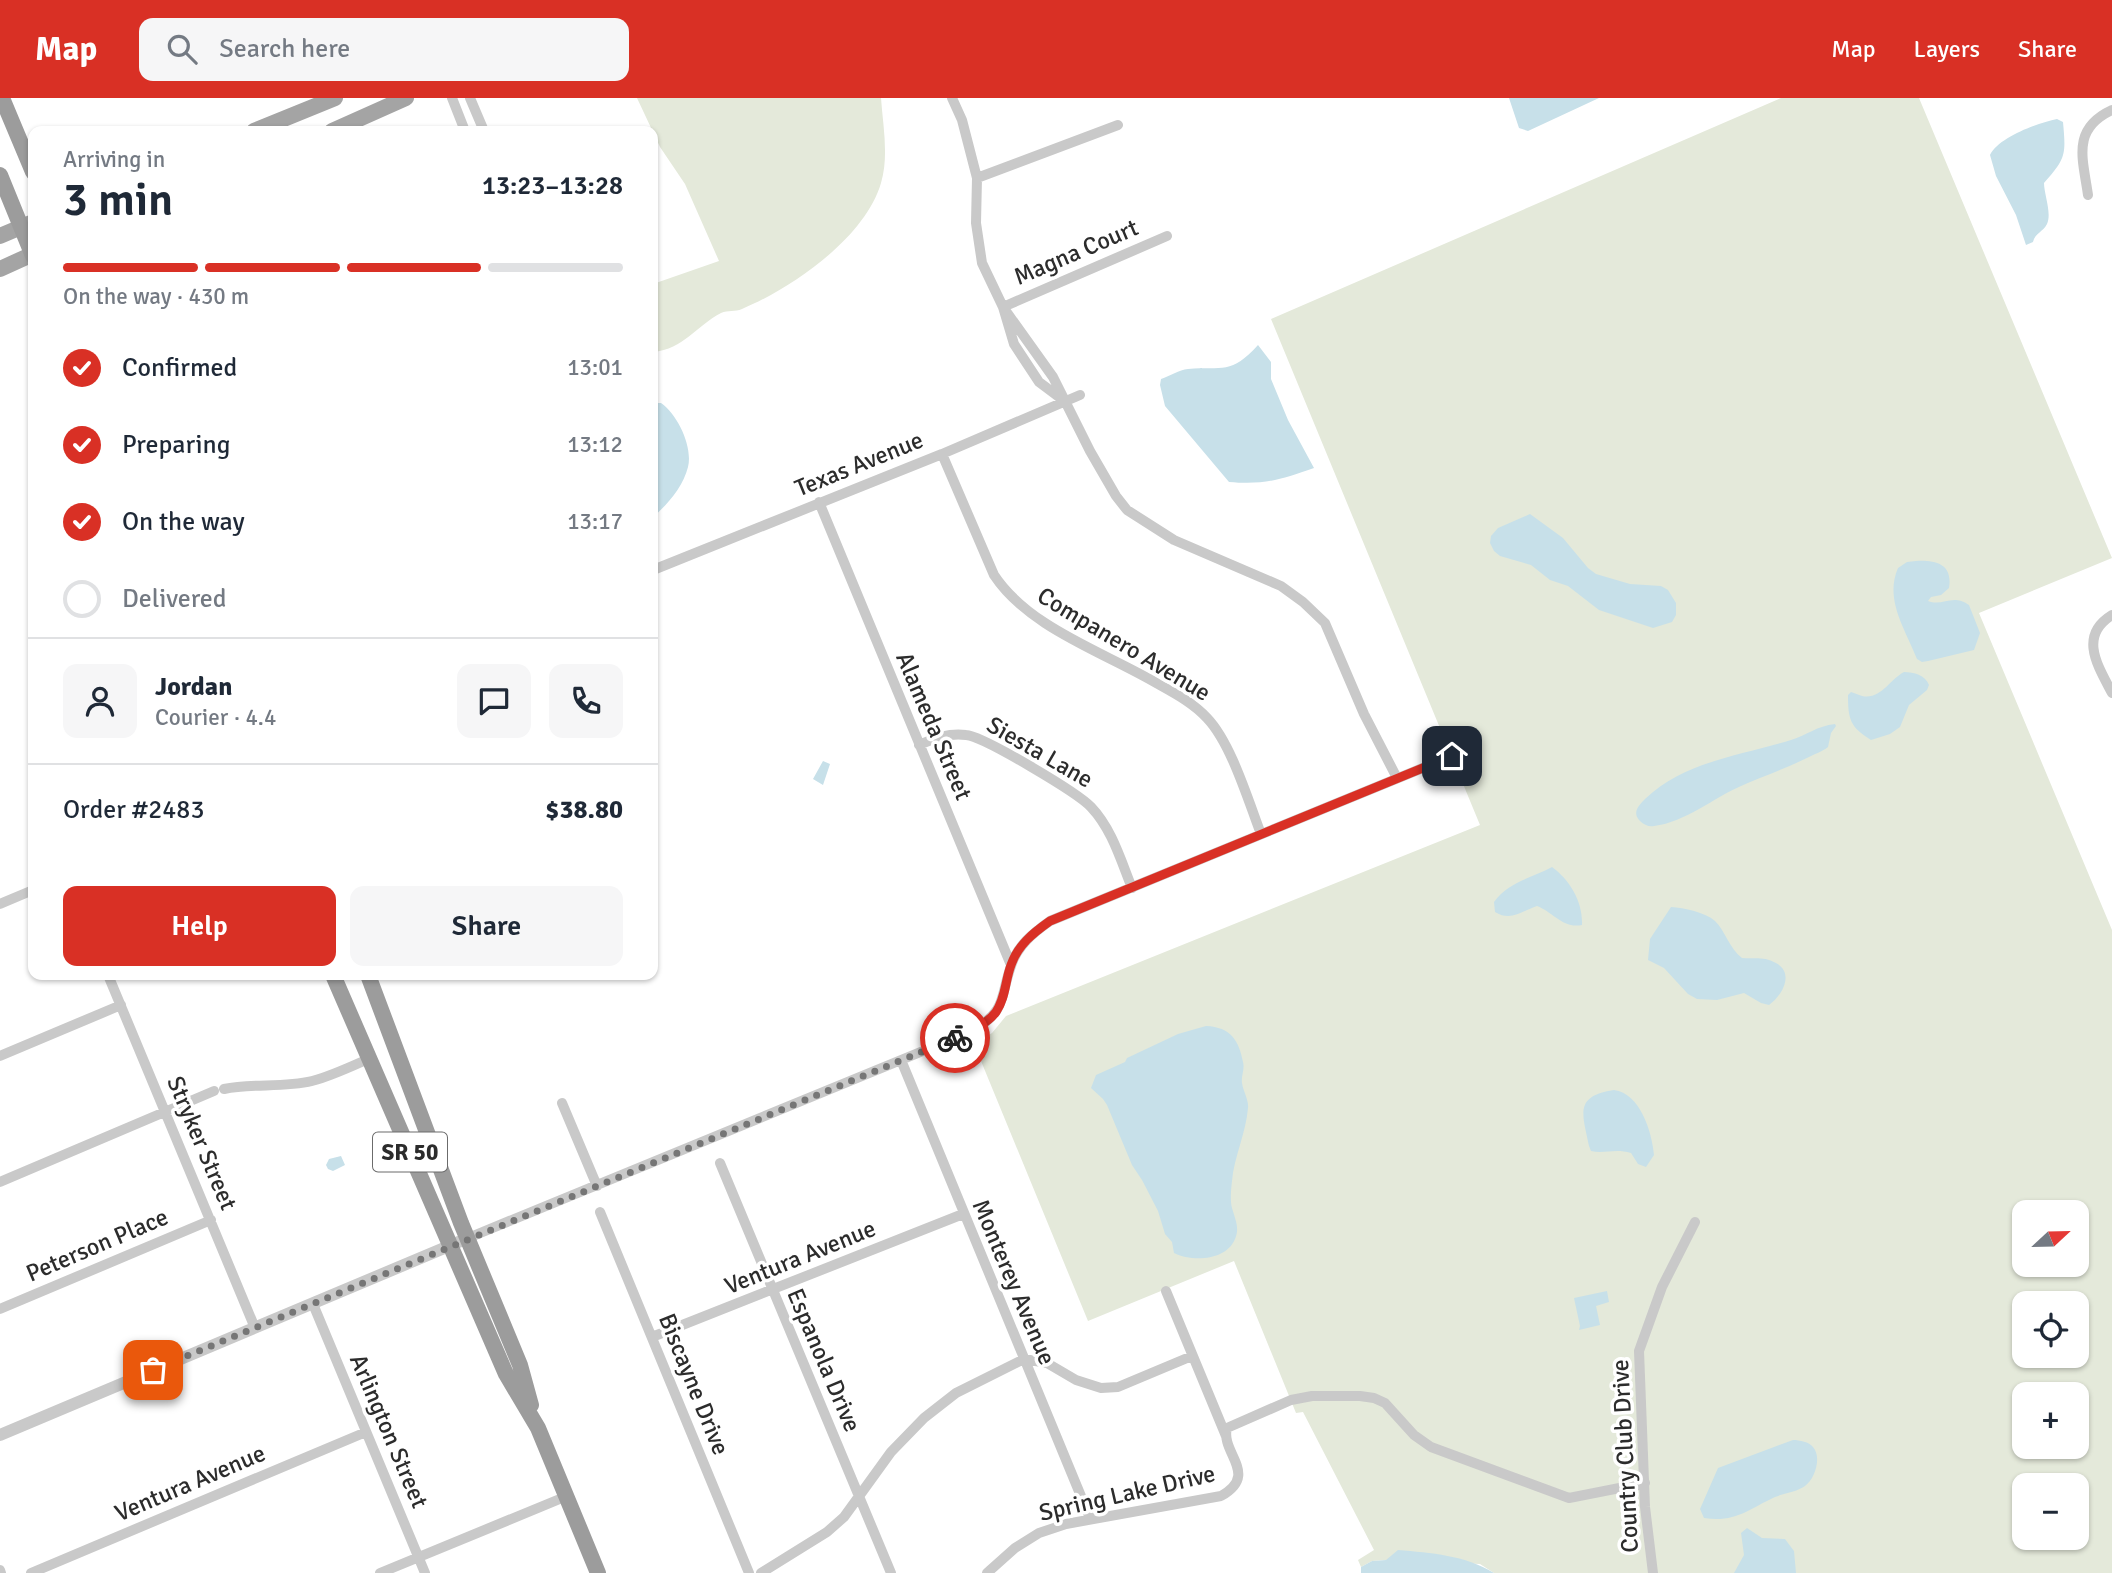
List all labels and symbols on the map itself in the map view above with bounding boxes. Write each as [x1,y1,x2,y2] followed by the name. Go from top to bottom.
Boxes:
[1009,212,1143,292] street label: Magna Court
[790,425,928,503] street label: Texas Avenue
[1032,580,1216,708] street label: Companero Avenue
[889,648,979,804] street label: Alameda Street
[982,710,1098,794] street label: Siesta Lane
[1422,726,1482,786] pin
[920,1003,990,1073] courier
[160,1071,244,1215] street label: Stryker Street
[373,1133,447,1172] road number: SR 50
[966,1195,1062,1369] street label: Monterey Avenue
[2012,1200,2090,1278] north arrow
[21,1202,173,1288] street label: Peterson Place
[720,1213,880,1301] street label: Ventura Avenue
[780,1284,868,1436] street label: Espanola Drive
[652,1309,736,1459] street label: Biscayne Drive
[123,1340,183,1400] pin
[343,1350,435,1512] street label: Arlington Street
[1605,1359,1645,1553] street label: Country Club Drive
[110,1438,270,1528] street label: Ventura Avenue
[1036,1458,1218,1528] street label: Spring Lake Drive

